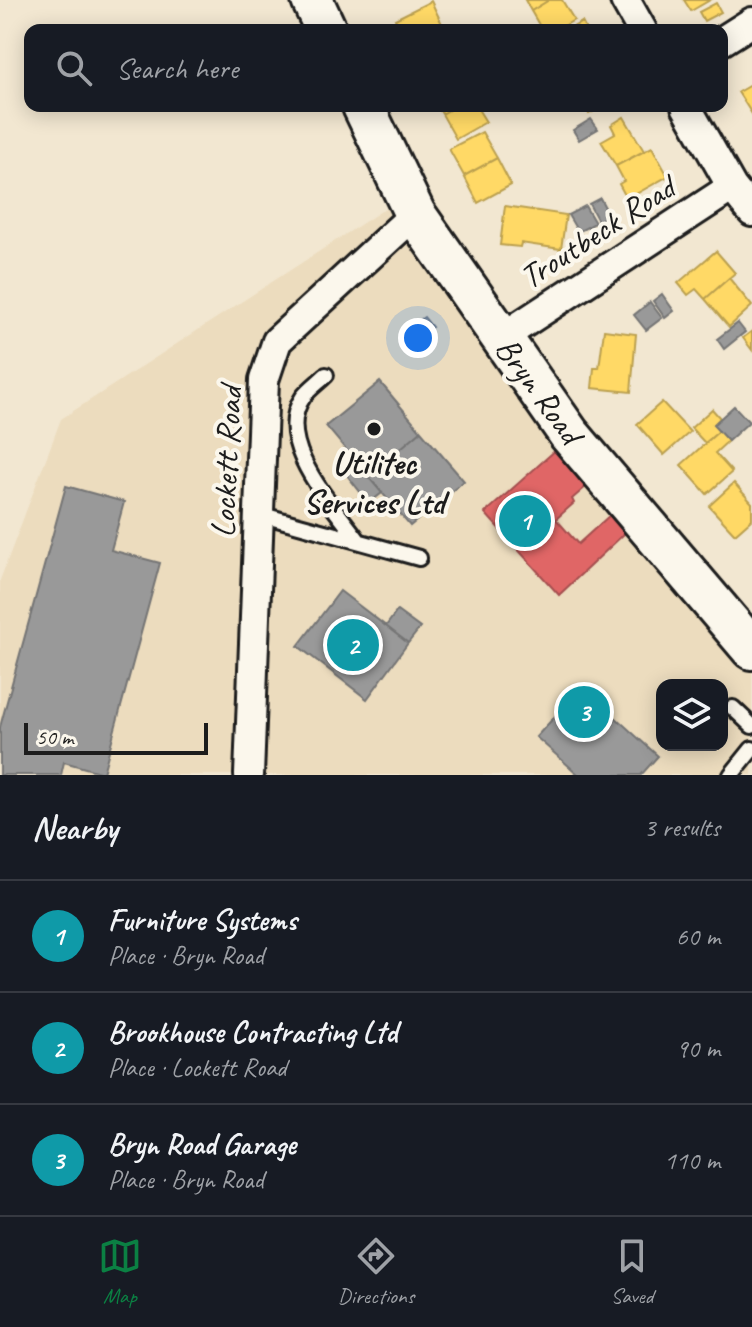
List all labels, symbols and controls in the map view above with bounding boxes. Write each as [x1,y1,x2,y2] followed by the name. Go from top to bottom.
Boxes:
[24,24,728,112] search box
[52,46,96,90] icon: search
[116,49,238,87] text: Search here
[511,163,687,298] street label: Troutbeck Road
[398,318,438,358] your location
[486,328,595,455] street label: Bryn Road
[201,380,252,538] street label: Lockett Road
[365,420,383,438] marker: Utilitec Services Ltd
[303,441,450,523] place label: Utilitec Services Ltd
[499,491,551,551] pin: 1
[327,615,379,675] pin: 2
[656,679,728,751] map controls
[656,679,728,751] button: layers
[558,682,610,742] pin: 3
[24,719,208,755] scale bar
[36,723,73,751] text: 50 m
[32,806,118,849] text: Nearby
[644,811,720,844] text: 3 results
[108,901,297,939] text: Furniture Systems
[52,920,64,953] text: 1
[676,920,720,953] text: 60 m
[108,939,264,972] text: Place · Bryn Road
[108,1013,397,1051] text: Brookhouse Contracting Ltd
[52,1032,64,1065] text: 2
[676,1032,720,1065] text: 90 m
[108,1051,287,1084] text: Place · Lockett Road
[108,1125,296,1163] text: Bryn Road Garage
[52,1144,64,1177] text: 3
[664,1144,720,1177] text: 110 m
[108,1163,264,1196] text: Place · Bryn Road
[98,1234,142,1310] tab: Map
[338,1234,414,1310] tab: Directions
[610,1234,654,1310] tab: Saved

